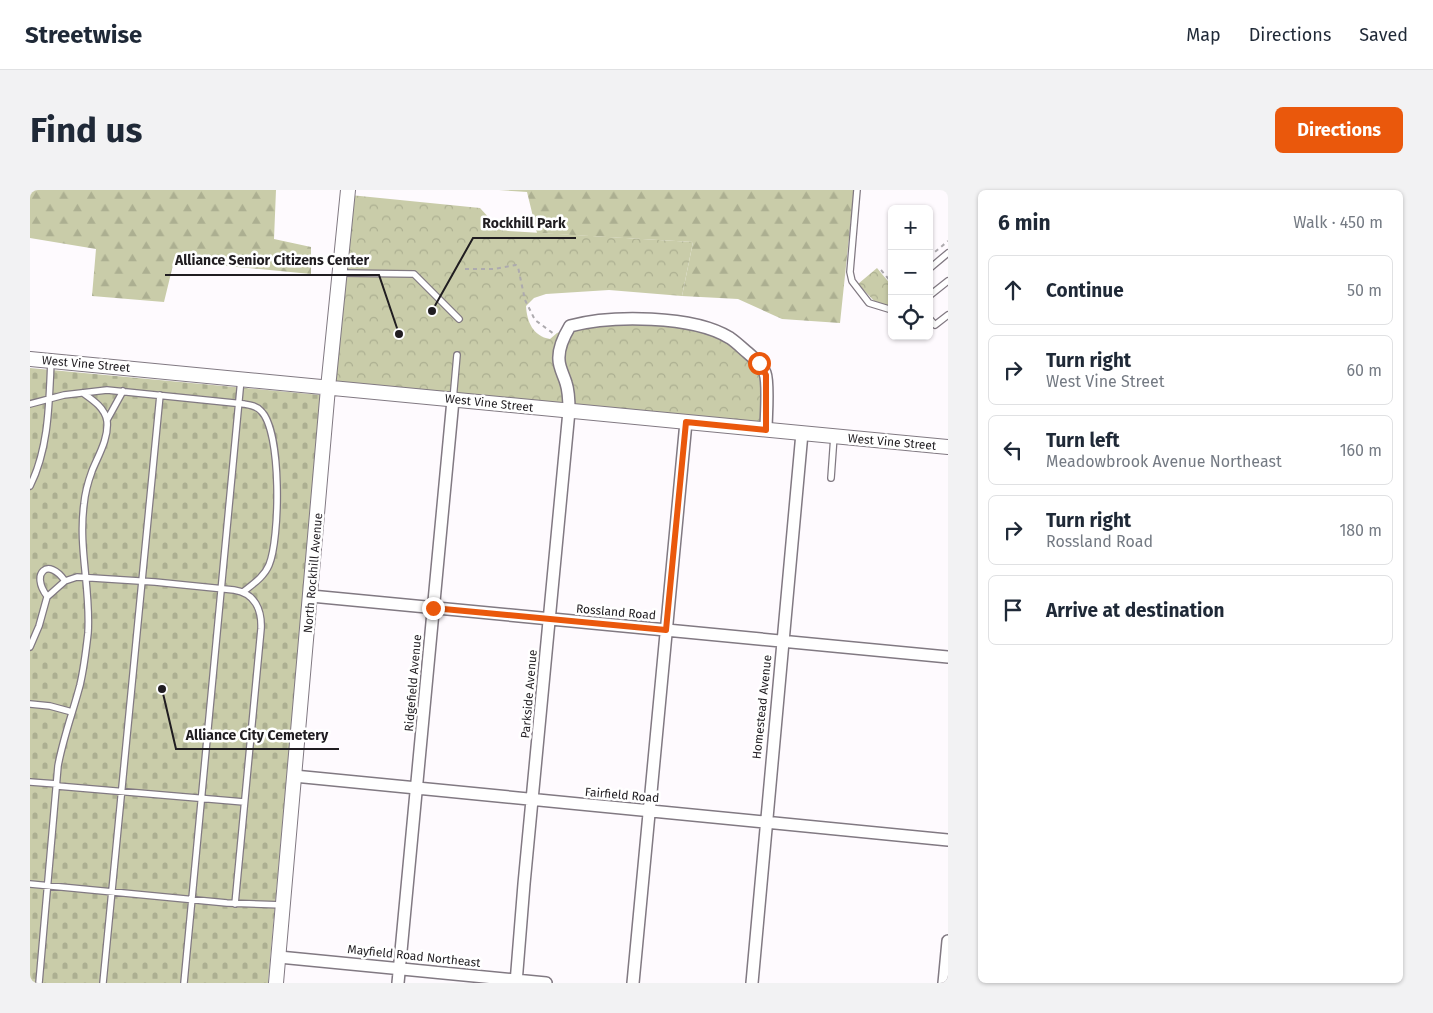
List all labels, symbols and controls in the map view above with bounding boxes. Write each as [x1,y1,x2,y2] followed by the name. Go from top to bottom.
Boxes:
[25,21,142,49] text: Streetwise
[1186,24,1221,46] text: Map
[1249,24,1331,46] text: Directions
[1359,24,1408,46] text: Saved
[1275,107,1403,153] button: Directions
[30,109,142,151] text: Find us
[888,205,933,340] map controls
[888,205,933,250] button: +
[473,209,576,238] callout: Rockhill Park
[998,210,1051,236] text: 6 min
[1293,213,1383,232] text: Walk · 450 m
[482,215,566,232] text: Rockhill Park
[165,246,379,275] callout: Alliance Senior Citizens Center
[888,250,933,295] button: −
[174,252,369,269] text: Alliance Senior Citizens Center
[999,276,1027,304] icon: ahead
[1046,279,1124,302] text: Continue
[1347,281,1382,300] text: 50 m
[888,295,933,340] button: locate
[1046,349,1131,372] text: Turn right
[748,352,771,375] route start
[41,353,132,375] street label: West Vine Street
[999,356,1027,384] icon: right
[1347,361,1382,380] text: 60 m
[1046,372,1164,391] text: West Vine Street
[444,391,535,415] street label: West Vine Street
[1046,429,1120,452] text: Turn left
[847,431,938,453] street label: West Vine Street
[999,436,1027,464] icon: left
[1340,441,1382,460] text: 160 m
[1046,452,1282,471] text: Meadowbrook Avenue Northeast
[1046,509,1131,532] text: Turn right
[301,512,325,634] street label: North Rockhill Avenue
[999,516,1027,544] icon: right
[1339,521,1382,540] text: 180 m
[1046,532,1153,551] text: Rossland Road
[999,596,1027,624] icon: arrive
[422,597,445,620] route end
[1046,599,1225,622] text: Arrive at destination
[575,602,657,622] street label: Rossland Road
[402,634,424,732] street label: Ridgefield Avenue
[518,649,540,739] street label: Parkside Avenue
[750,654,774,760] street label: Homestead Avenue
[176,720,339,749] callout: Alliance City Cemetery
[185,727,329,744] text: Alliance City Cemetery
[584,785,660,805] street label: Fairfield Road
[347,942,482,970] street label: Mayfield Road Northeast

